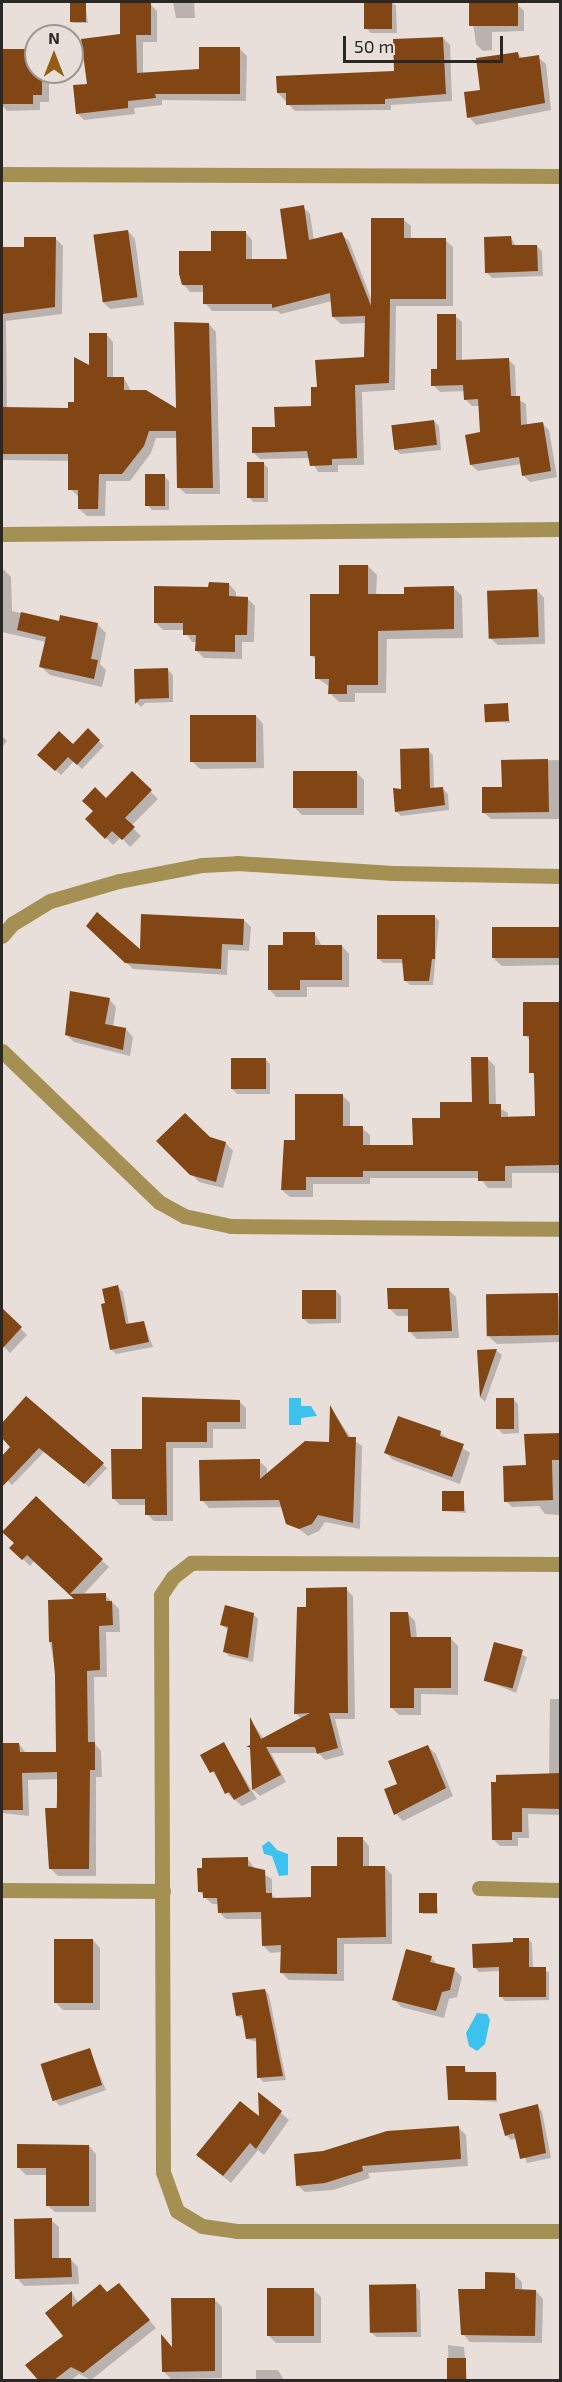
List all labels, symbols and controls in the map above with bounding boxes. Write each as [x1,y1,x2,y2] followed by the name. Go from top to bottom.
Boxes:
[24,24,84,84] north arrow
[346,24,506,62] scale bar
[48,28,60,47] text: N
[354,35,394,57] text: 50 m

